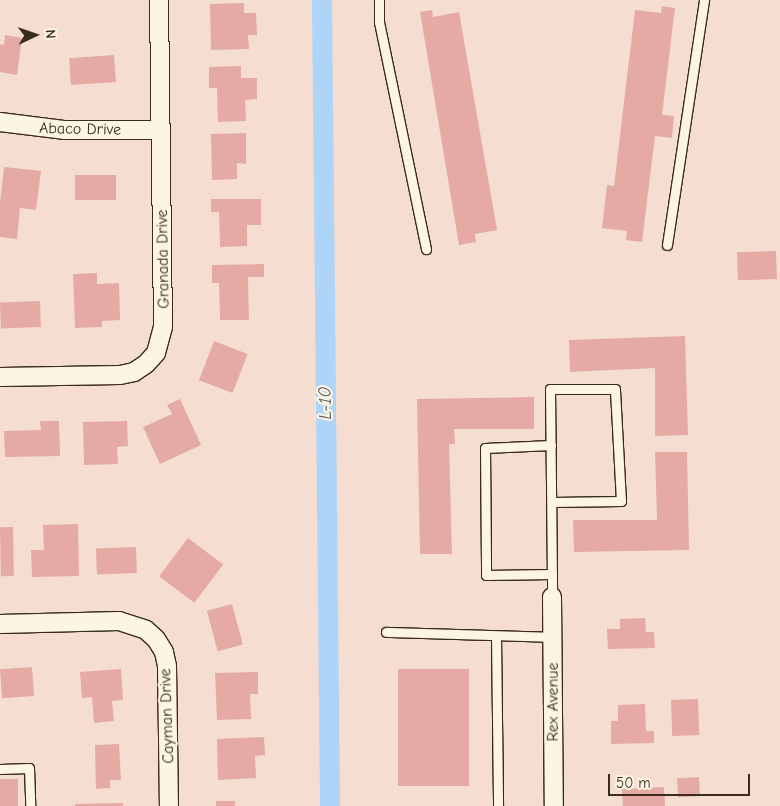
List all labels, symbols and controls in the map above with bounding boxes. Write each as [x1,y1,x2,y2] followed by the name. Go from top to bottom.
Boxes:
[10,10,60,60] north arrow
[42,29,59,39] text: N
[39,119,121,139] street label: Abaco Drive
[153,209,173,309] street label: Granada Drive
[315,386,337,420] water label: L-10
[543,663,563,741] street label: Rex Avenue
[156,668,178,764] street label: Cayman Drive
[610,764,752,796] scale bar
[616,774,651,792] text: 50 m

